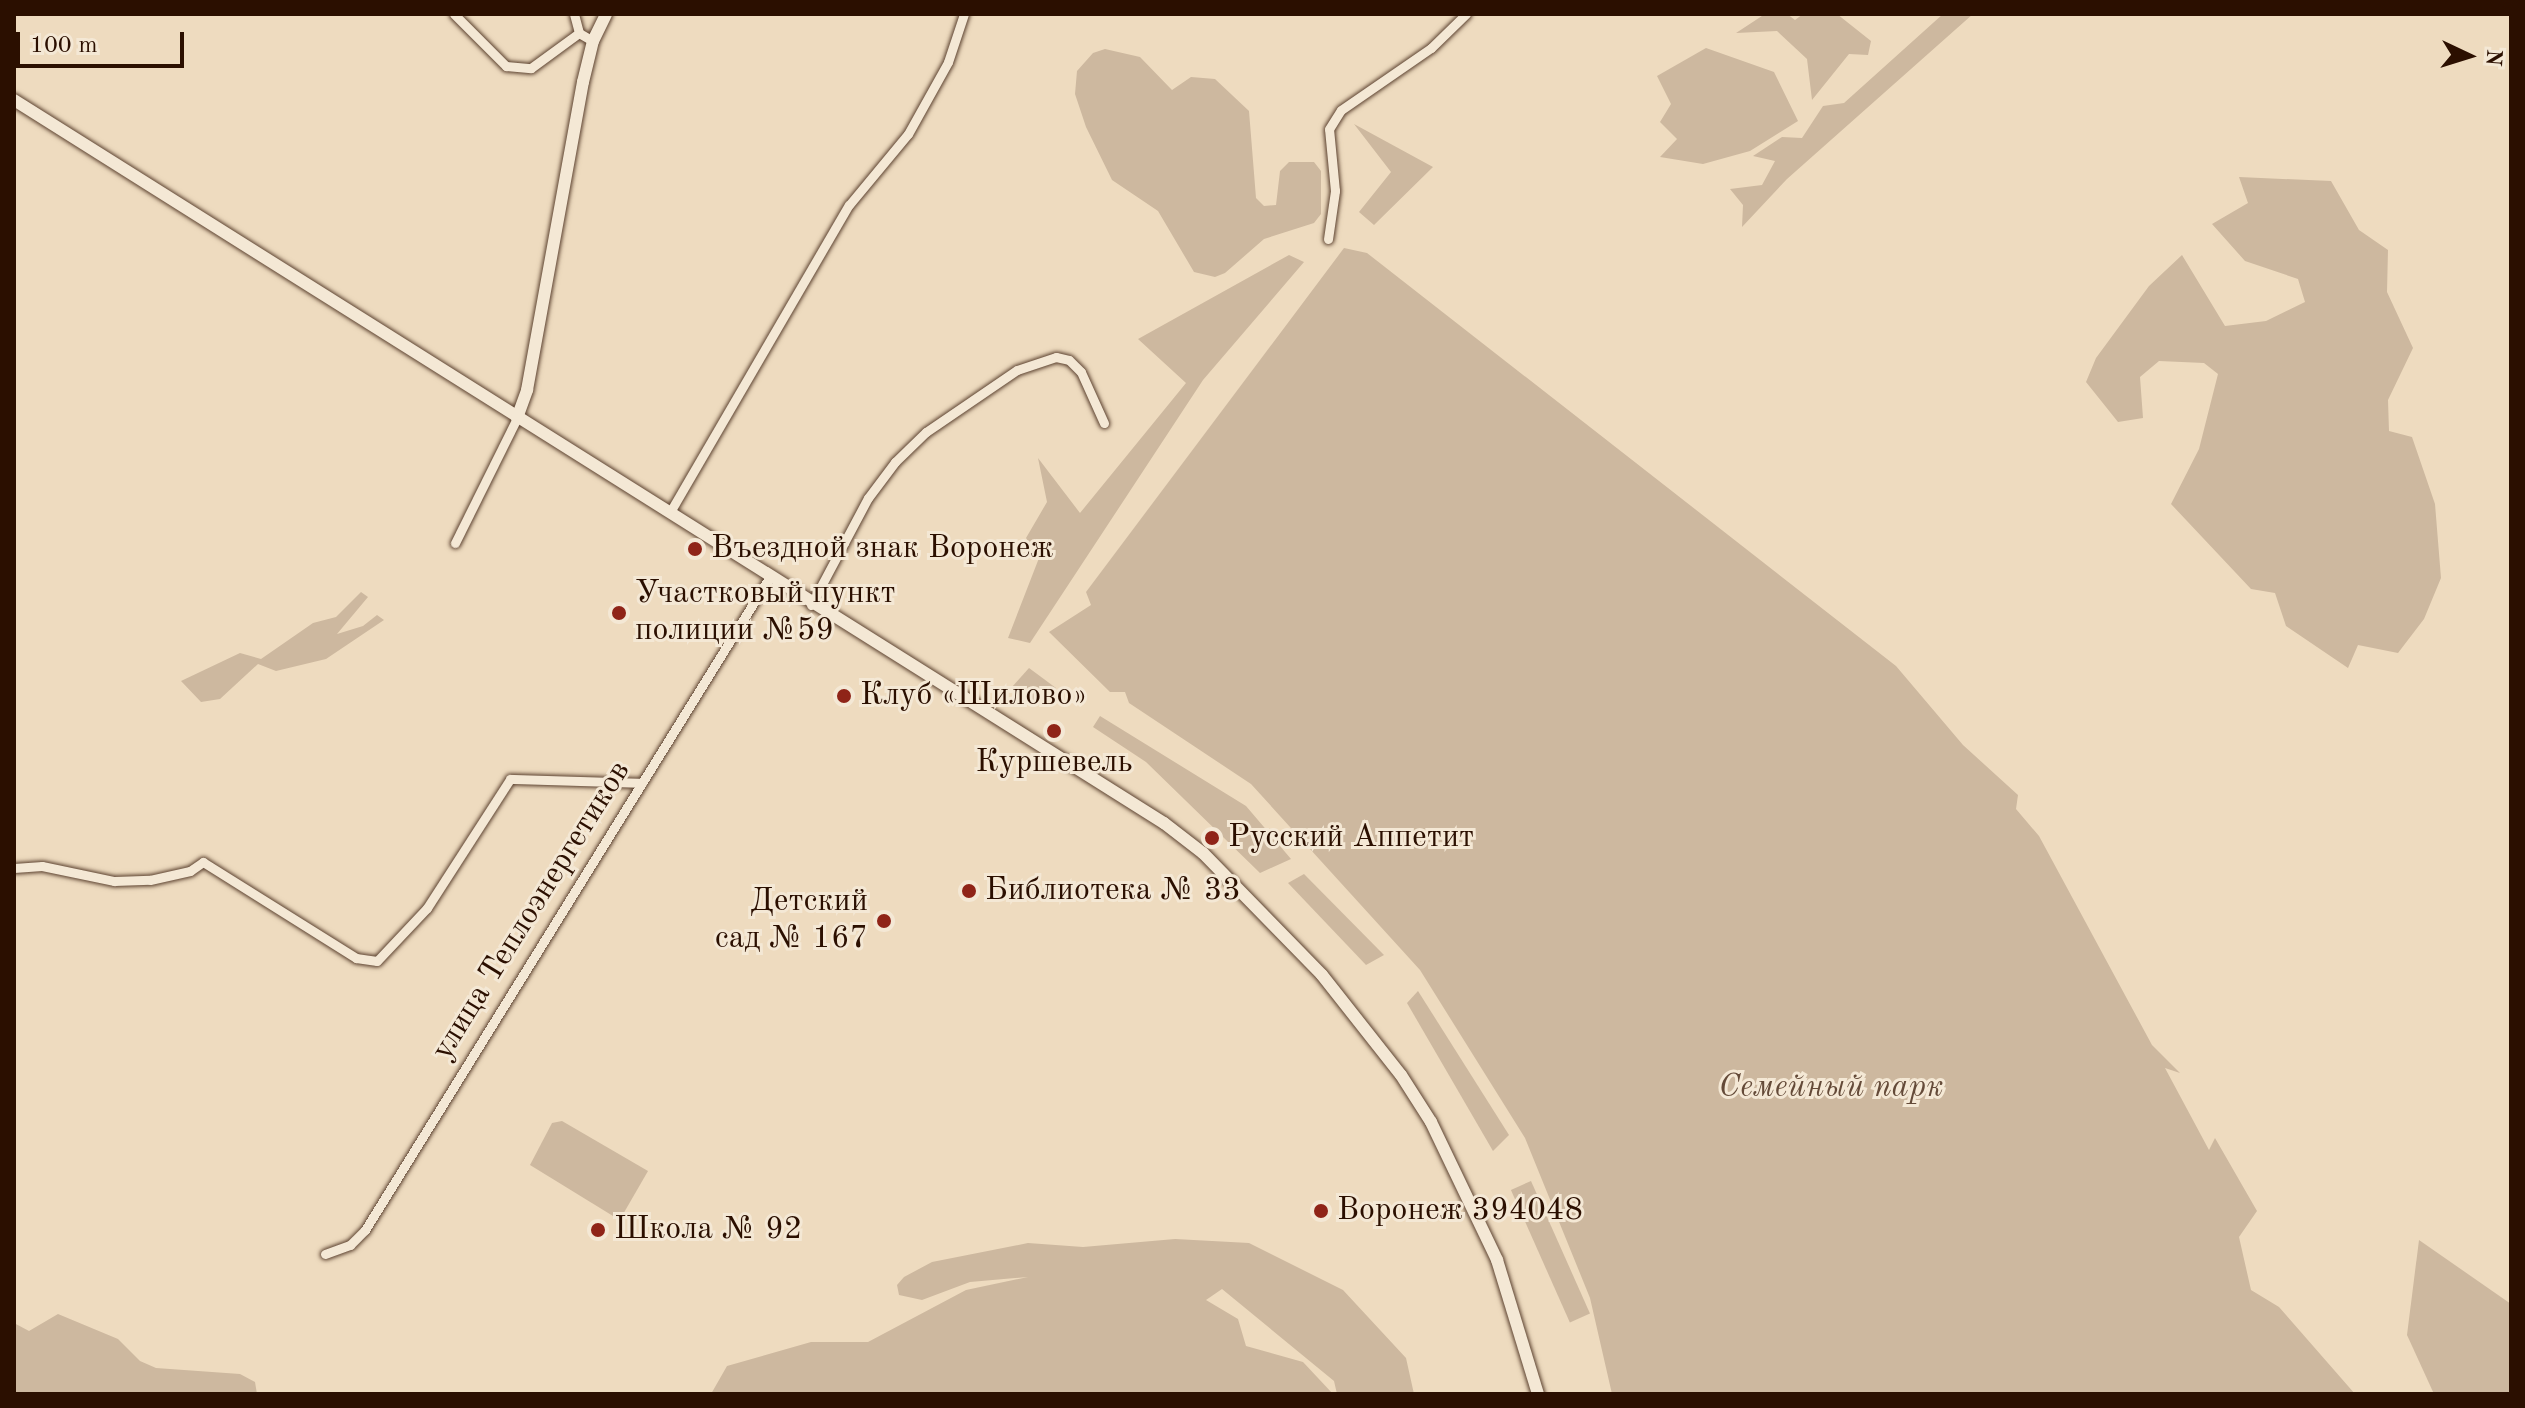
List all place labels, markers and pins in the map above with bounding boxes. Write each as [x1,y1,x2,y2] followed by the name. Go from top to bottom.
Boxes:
[711,530,1054,568] place label: Въездной знак Воронеж
[686,540,704,558] marker: Въездной знак Воронеж
[635,576,896,651] place label: Участковый пункт полиции №59
[610,604,628,622] marker: Участковый пункт полиции №59
[860,677,1088,715] place label: Клуб «Шилово»
[835,687,853,705] marker: Клуб «Шилово»
[1045,722,1063,740] marker: Куршевель
[975,744,1133,782] place label: Куршевель
[1228,819,1474,857] place label: Русский Аппетит
[1203,829,1221,847] marker: Русский Аппетит
[985,872,1241,910] place label: Библиотека № 33
[960,882,978,900] marker: Библиотека № 33
[715,884,868,959] place label: Детский сад № 167
[875,912,893,930] marker: Детский сад № 167
[1337,1192,1583,1230] place label: Воронеж 394048
[1312,1202,1330,1220] marker: Воронеж 394048
[614,1211,802,1249] place label: Школа № 92
[589,1221,607,1239] marker: Школа № 92

